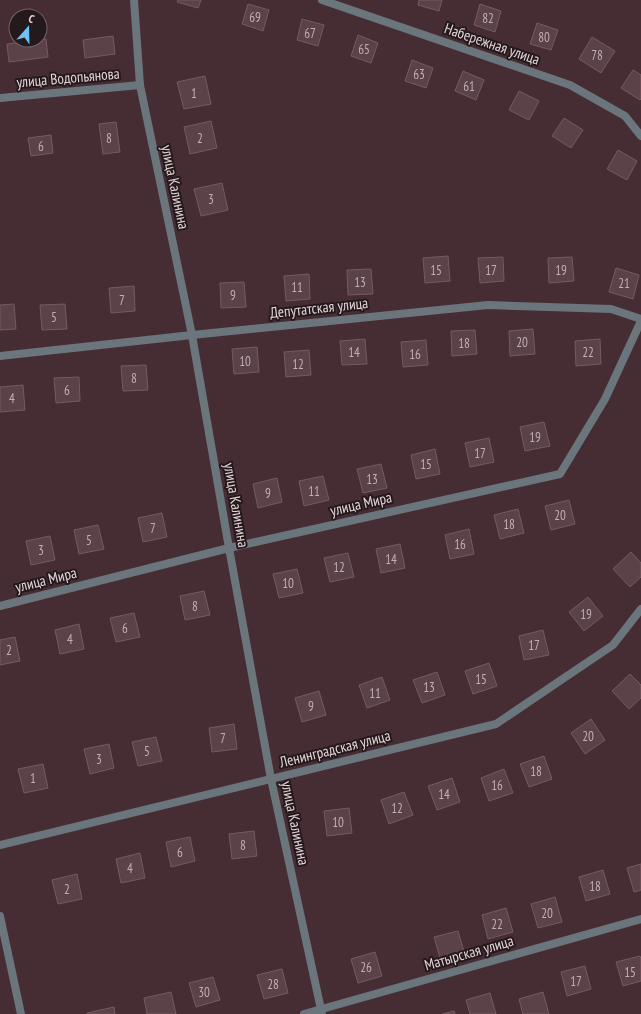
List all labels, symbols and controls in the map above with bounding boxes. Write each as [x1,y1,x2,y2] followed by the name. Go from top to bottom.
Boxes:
[8,8,48,48] north arrow
[249,9,261,26] house number: 69
[482,10,494,27] house number: 82
[27,11,36,26] text: С
[442,18,542,69] street label: Набережная улица
[304,25,316,42] house number: 67
[538,29,550,46] house number: 80
[358,41,370,58] house number: 65
[591,47,603,64] house number: 78
[16,64,120,91] street label: улица Водопьянова
[413,66,425,83] house number: 63
[463,78,475,95] house number: 61
[191,85,197,102] house number: 1
[106,130,112,147] house number: 8
[197,130,203,147] house number: 2
[38,138,44,155] house number: 6
[157,143,194,231] street label: улица Калинина
[208,191,214,208] house number: 3
[430,262,442,279] house number: 15
[485,262,497,279] house number: 17
[555,262,567,279] house number: 19
[354,274,366,291] house number: 13
[618,275,630,292] house number: 21
[291,279,303,296] house number: 11
[230,287,236,304] house number: 9
[119,292,125,309] house number: 7
[269,293,369,322] street label: Депутатская улица
[51,309,57,326] house number: 5
[516,334,528,351] house number: 20
[458,335,470,352] house number: 18
[348,344,360,361] house number: 14
[582,344,594,361] house number: 22
[409,346,421,363] house number: 16
[239,353,251,370] house number: 10
[292,356,304,373] house number: 12
[131,370,137,387] house number: 8
[64,382,70,399] house number: 6
[9,390,15,407] house number: 4
[529,429,541,446] house number: 19
[474,445,486,462] house number: 17
[420,456,432,473] house number: 15
[220,461,253,549] street label: улица Калинина
[366,471,378,488] house number: 13
[308,483,320,500] house number: 11
[265,485,271,502] house number: 9
[328,487,394,520] street label: улица Мира
[554,507,566,524] house number: 20
[503,516,515,533] house number: 18
[150,520,156,537] house number: 7
[86,532,92,549] house number: 5
[454,536,466,553] house number: 16
[38,542,44,559] house number: 3
[385,551,397,568] house number: 14
[333,559,345,576] house number: 12
[13,563,79,596] street label: улица Мира
[282,575,294,592] house number: 10
[192,598,198,615] house number: 8
[580,606,592,623] house number: 19
[122,620,128,637] house number: 6
[67,631,73,648] house number: 4
[528,637,540,654] house number: 17
[6,642,12,659] house number: 2
[475,671,487,688] house number: 15
[423,679,435,696] house number: 13
[369,685,381,702] house number: 11
[308,698,314,715] house number: 9
[276,726,392,772] street label: Ленинградская улица
[582,728,594,745] house number: 20
[220,730,226,747] house number: 7
[144,743,150,760] house number: 5
[96,751,102,768] house number: 3
[530,763,542,780] house number: 18
[30,770,36,787] house number: 1
[491,777,503,794] house number: 16
[277,779,314,867] street label: улица Калинина
[438,786,450,803] house number: 14
[391,800,403,817] house number: 12
[332,814,344,831] house number: 10
[240,837,246,854] house number: 8
[177,844,183,861] house number: 6
[127,860,133,877] house number: 4
[589,878,601,895] house number: 18
[64,881,70,898] house number: 2
[541,905,553,922] house number: 20
[491,916,503,933] house number: 22
[422,931,516,974] street label: Матырская улица
[360,959,372,976] house number: 26
[624,964,636,981] house number: 15
[570,973,582,990] house number: 17
[267,976,279,993] house number: 28
[198,984,210,1001] house number: 30

